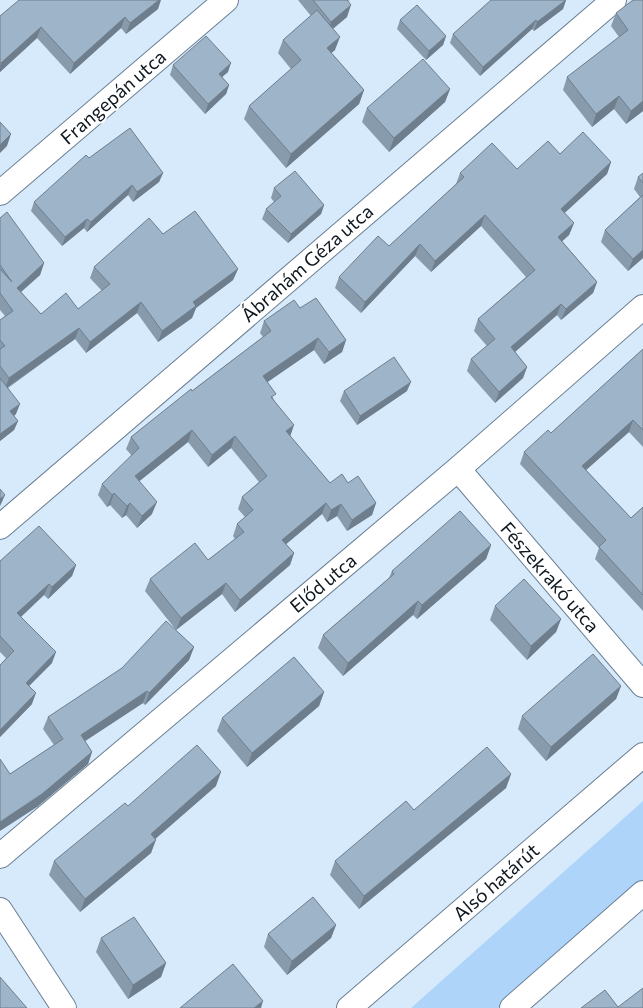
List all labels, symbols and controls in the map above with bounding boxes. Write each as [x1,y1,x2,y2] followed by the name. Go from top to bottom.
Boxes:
[55,45,170,149] street label: Frangepán utca
[236,199,377,326] street label: Ábrahám Géza utca
[496,517,605,637] street label: Fészekrakó utca
[285,548,361,617] street label: Előd utca
[448,838,543,925] street label: Alsó határút

